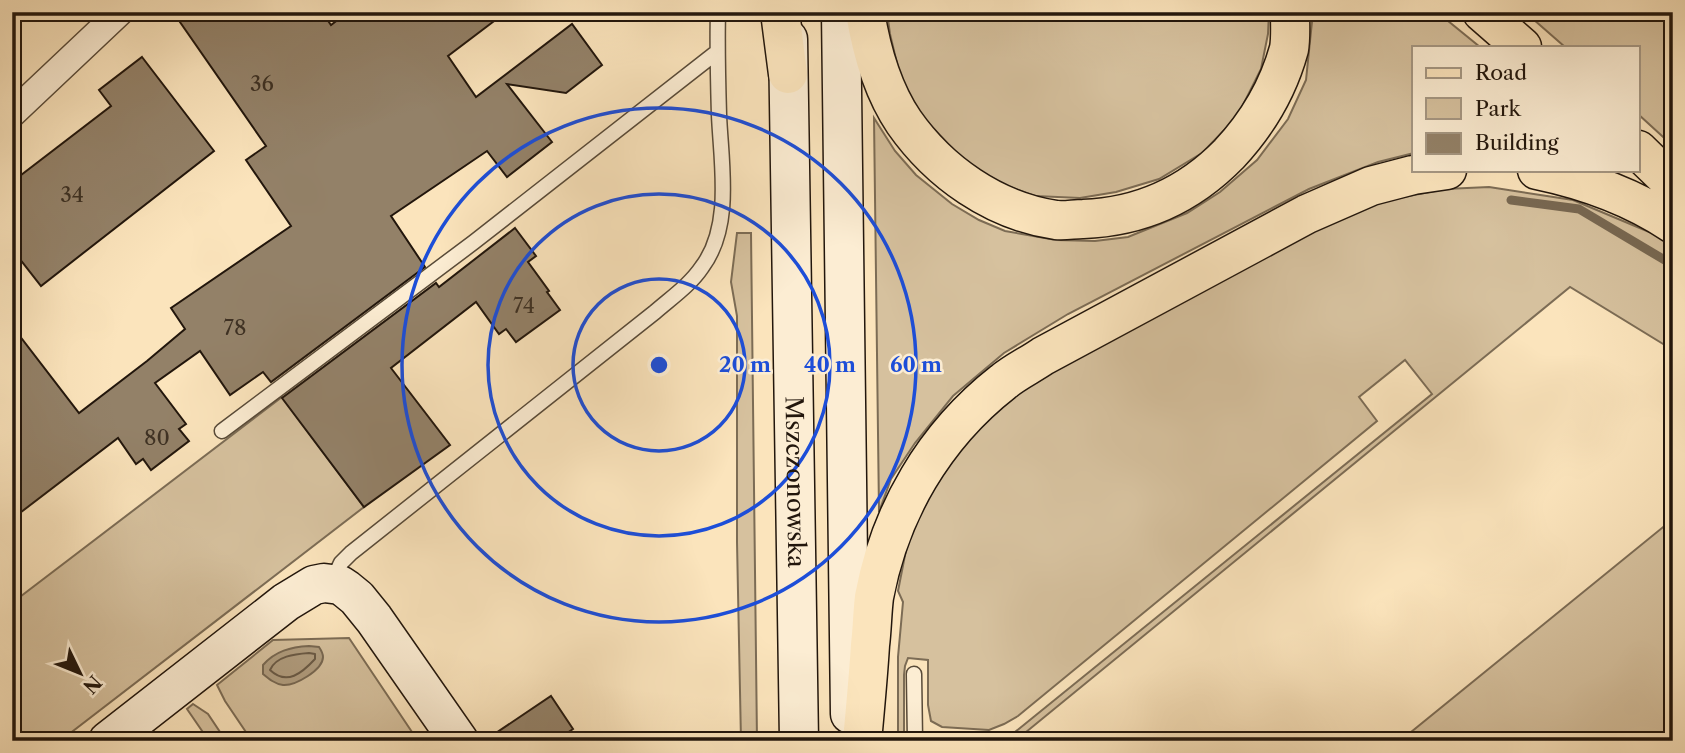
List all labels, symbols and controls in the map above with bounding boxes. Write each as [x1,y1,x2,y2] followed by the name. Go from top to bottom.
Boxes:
[1412,46,1640,172] legend
[1475,60,1527,85] text: Road
[250,71,274,96] house number: 36
[1475,96,1521,121] text: Park
[1475,130,1560,155] text: Building
[60,182,84,207] house number: 34
[513,293,535,318] house number: 74
[224,315,246,340] house number: 78
[719,352,771,377] text: 20 m
[804,352,856,377] text: 40 m
[890,352,942,377] text: 60 m
[647,353,671,377] centre of rings
[780,396,811,568] street label: Mszczonowska
[144,425,170,450] house number: 80
[46,638,116,708] north arrow
[78,670,106,698] text: N

